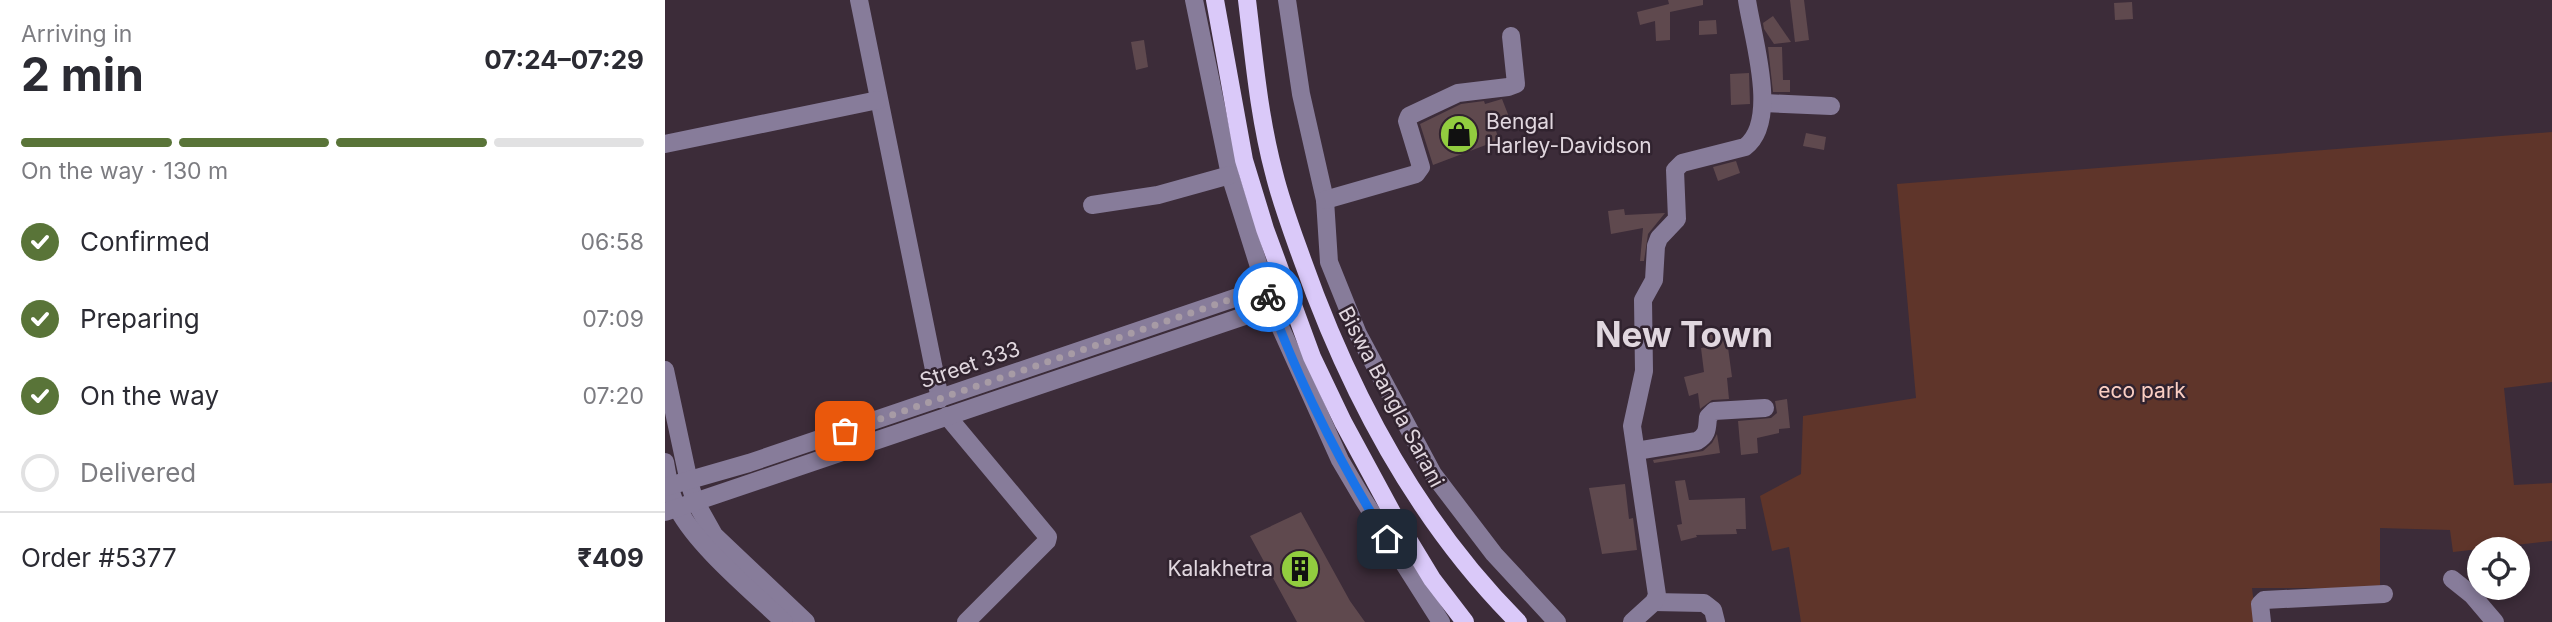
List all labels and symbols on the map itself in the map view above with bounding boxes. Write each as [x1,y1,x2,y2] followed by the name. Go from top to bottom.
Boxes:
[1486,109,1652,158] place label: Bengal Harley-Davidson
[1438,113,1480,155] shop icon: Bengal Harley-Davidson
[1233,262,1303,332] courier
[1333,302,1450,491] street label: Biswa Bangla Sarani
[1595,313,1773,355] district label: New Town
[917,336,1023,393] street label: Street 333
[2098,378,2186,403] park label: eco park
[815,401,875,461] pin
[1357,509,1417,569] pin
[1279,548,1321,590] building icon: Kalakhetra
[1167,556,1273,581] place label: Kalakhetra

